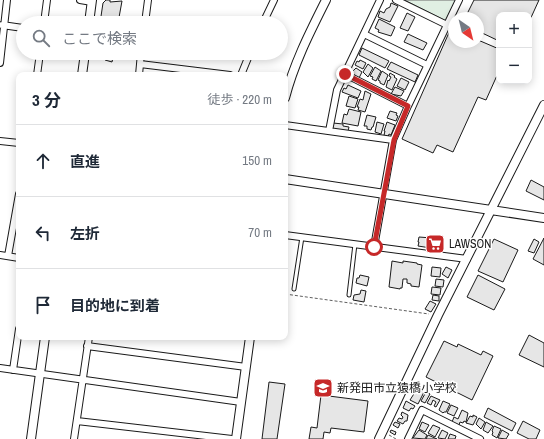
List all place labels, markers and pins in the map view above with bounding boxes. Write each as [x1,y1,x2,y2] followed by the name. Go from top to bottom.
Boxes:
[424,233,446,255] supermarket icon: LAWSON
[449,236,491,252] place label: LAWSON
[312,377,334,399] school or university icon: 新発田市立猿橋小学校
[337,380,457,396] place label: 新発田市立猿橋小学校

